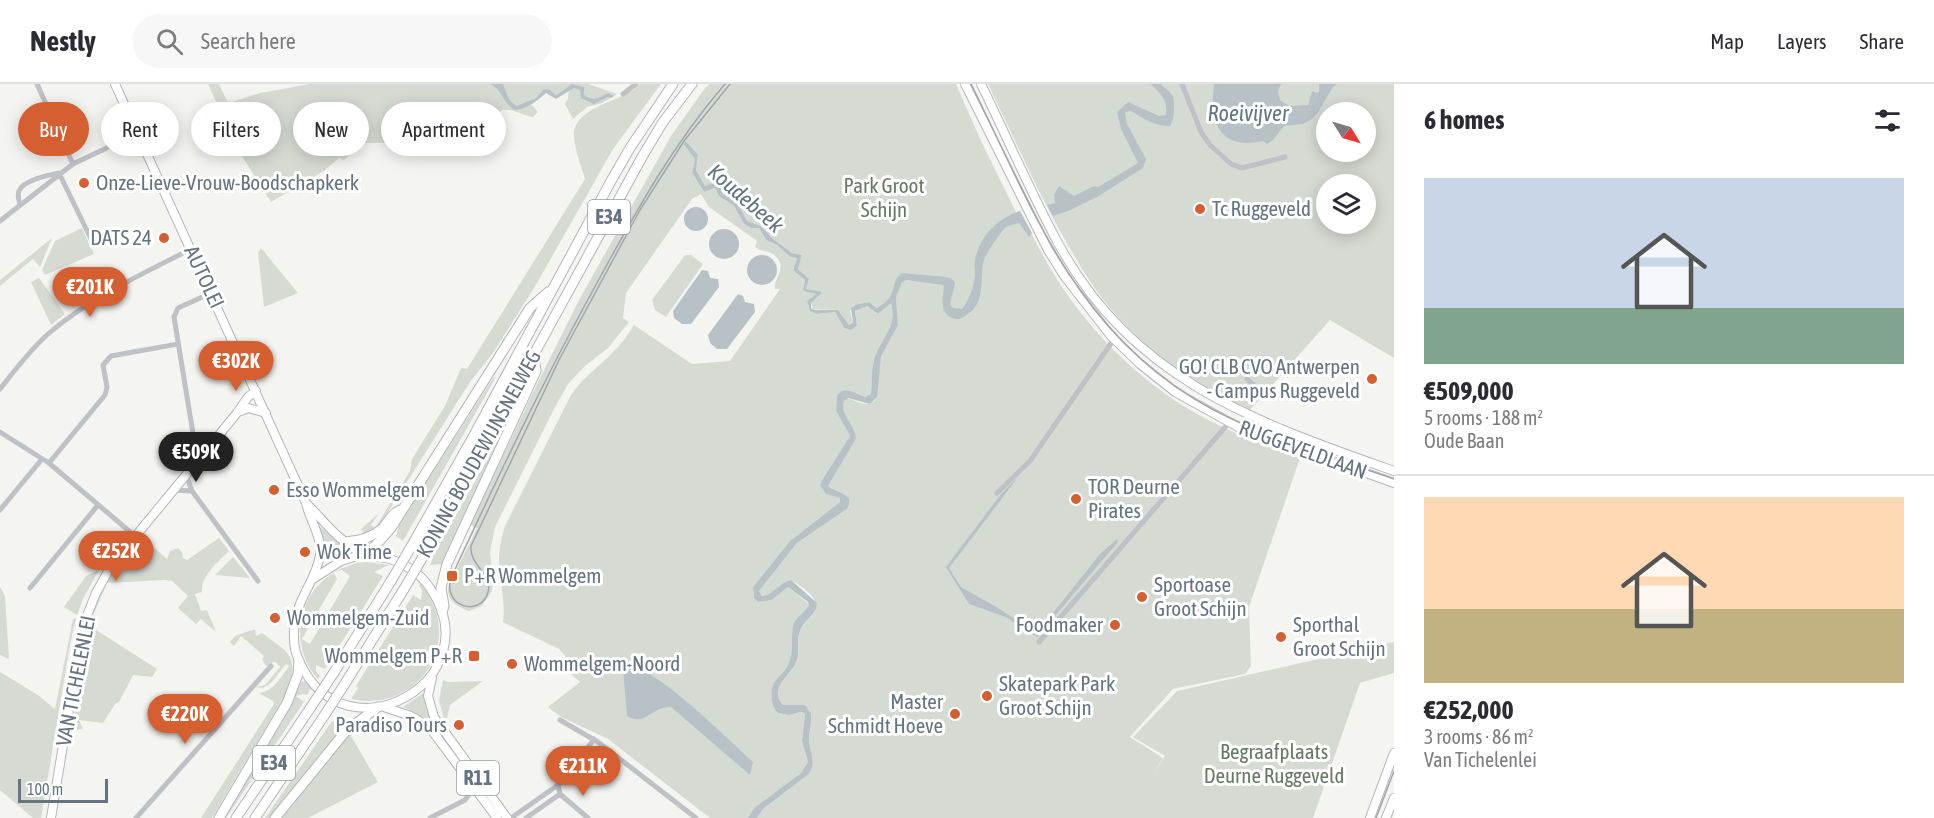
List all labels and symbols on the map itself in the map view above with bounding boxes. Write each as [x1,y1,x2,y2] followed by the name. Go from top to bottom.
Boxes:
[1208,100,1290,126] water label: Roeivijver
[1316,102,1376,162] north arrow
[703,158,789,238] water label: Koudebeek
[96,170,359,194] place label: Onze-Lieve-Vrouw-Boodschapkerk
[843,173,925,221] park label: Park Groot Schijn
[77,176,91,190] marker: Onze-Lieve-Vrouw-Boodschapkerk
[1212,196,1311,220] place label: Tc Ruggeveld
[588,200,630,234] road number: E34
[1193,202,1207,216] marker: Tc Ruggeveld
[90,225,152,249] place label: DATS 24
[157,231,171,245] marker: DATS 24
[180,242,230,312] street label: AUTOLEI
[48,267,132,318] pin: €201K
[194,341,278,392] pin: €302K
[411,346,545,561] street label: KONING BOUDEWIJNSNELWEG
[1179,354,1360,402] place label: GO! CLB CVO Antwerpen - Campus Ruggeveld
[1365,372,1379,386] marker: GO! CLB CVO Antwerpen - Campus Ruggeveld
[1236,415,1371,483] street label: RUGGEVELDLAAN
[154,432,238,483] pin: €509K
[1088,474,1180,522] place label: TOR Deurne Pirates
[286,477,425,501] place label: Esso Wommelgem
[267,483,281,497] marker: Esso Wommelgem
[1069,492,1083,506] marker: TOR Deurne Pirates
[74,531,158,582] pin: €252K
[317,539,392,563] place label: Wok Time
[298,545,312,559] marker: Wok Time
[464,563,601,587] place label: P+R Wommelgem
[445,569,459,583] marker: P+R Wommelgem
[1154,572,1247,620] place label: Sportoase Groot Schijn
[1135,590,1149,604] marker: Sportoase Groot Schijn
[287,605,429,629] place label: Wommelgem-Zuid
[268,611,282,625] marker: Wommelgem-Zuid
[1016,612,1104,636] place label: Foodmaker
[1293,612,1386,660] place label: Sporthal Groot Schijn
[51,613,99,748] street label: VAN TICHELENLEI
[1108,618,1122,632] marker: Foodmaker
[1274,630,1288,644] marker: Sporthal Groot Schijn
[325,643,462,667] place label: Wommelgem P+R
[467,649,481,663] marker: Wommelgem P+R
[524,651,680,675] place label: Wommelgem-Noord
[505,657,519,671] marker: Wommelgem-Noord
[999,671,1115,719] place label: Skatepark Park Groot Schijn
[828,689,944,737] place label: Master Schmidt Hoeve
[980,689,994,703] marker: Skatepark Park Groot Schijn
[143,694,227,745] pin: €220K
[948,707,962,721] marker: Master Schmidt Hoeve
[335,712,447,736] place label: Paradiso Tours
[452,718,466,732] marker: Paradiso Tours
[1204,739,1344,787] park label: Begraafplaats Deurne Ruggeveld
[253,746,295,780] road number: E34
[541,746,625,797] pin: €211K
[457,761,499,795] road number: R11
[18,776,108,804] scale bar

